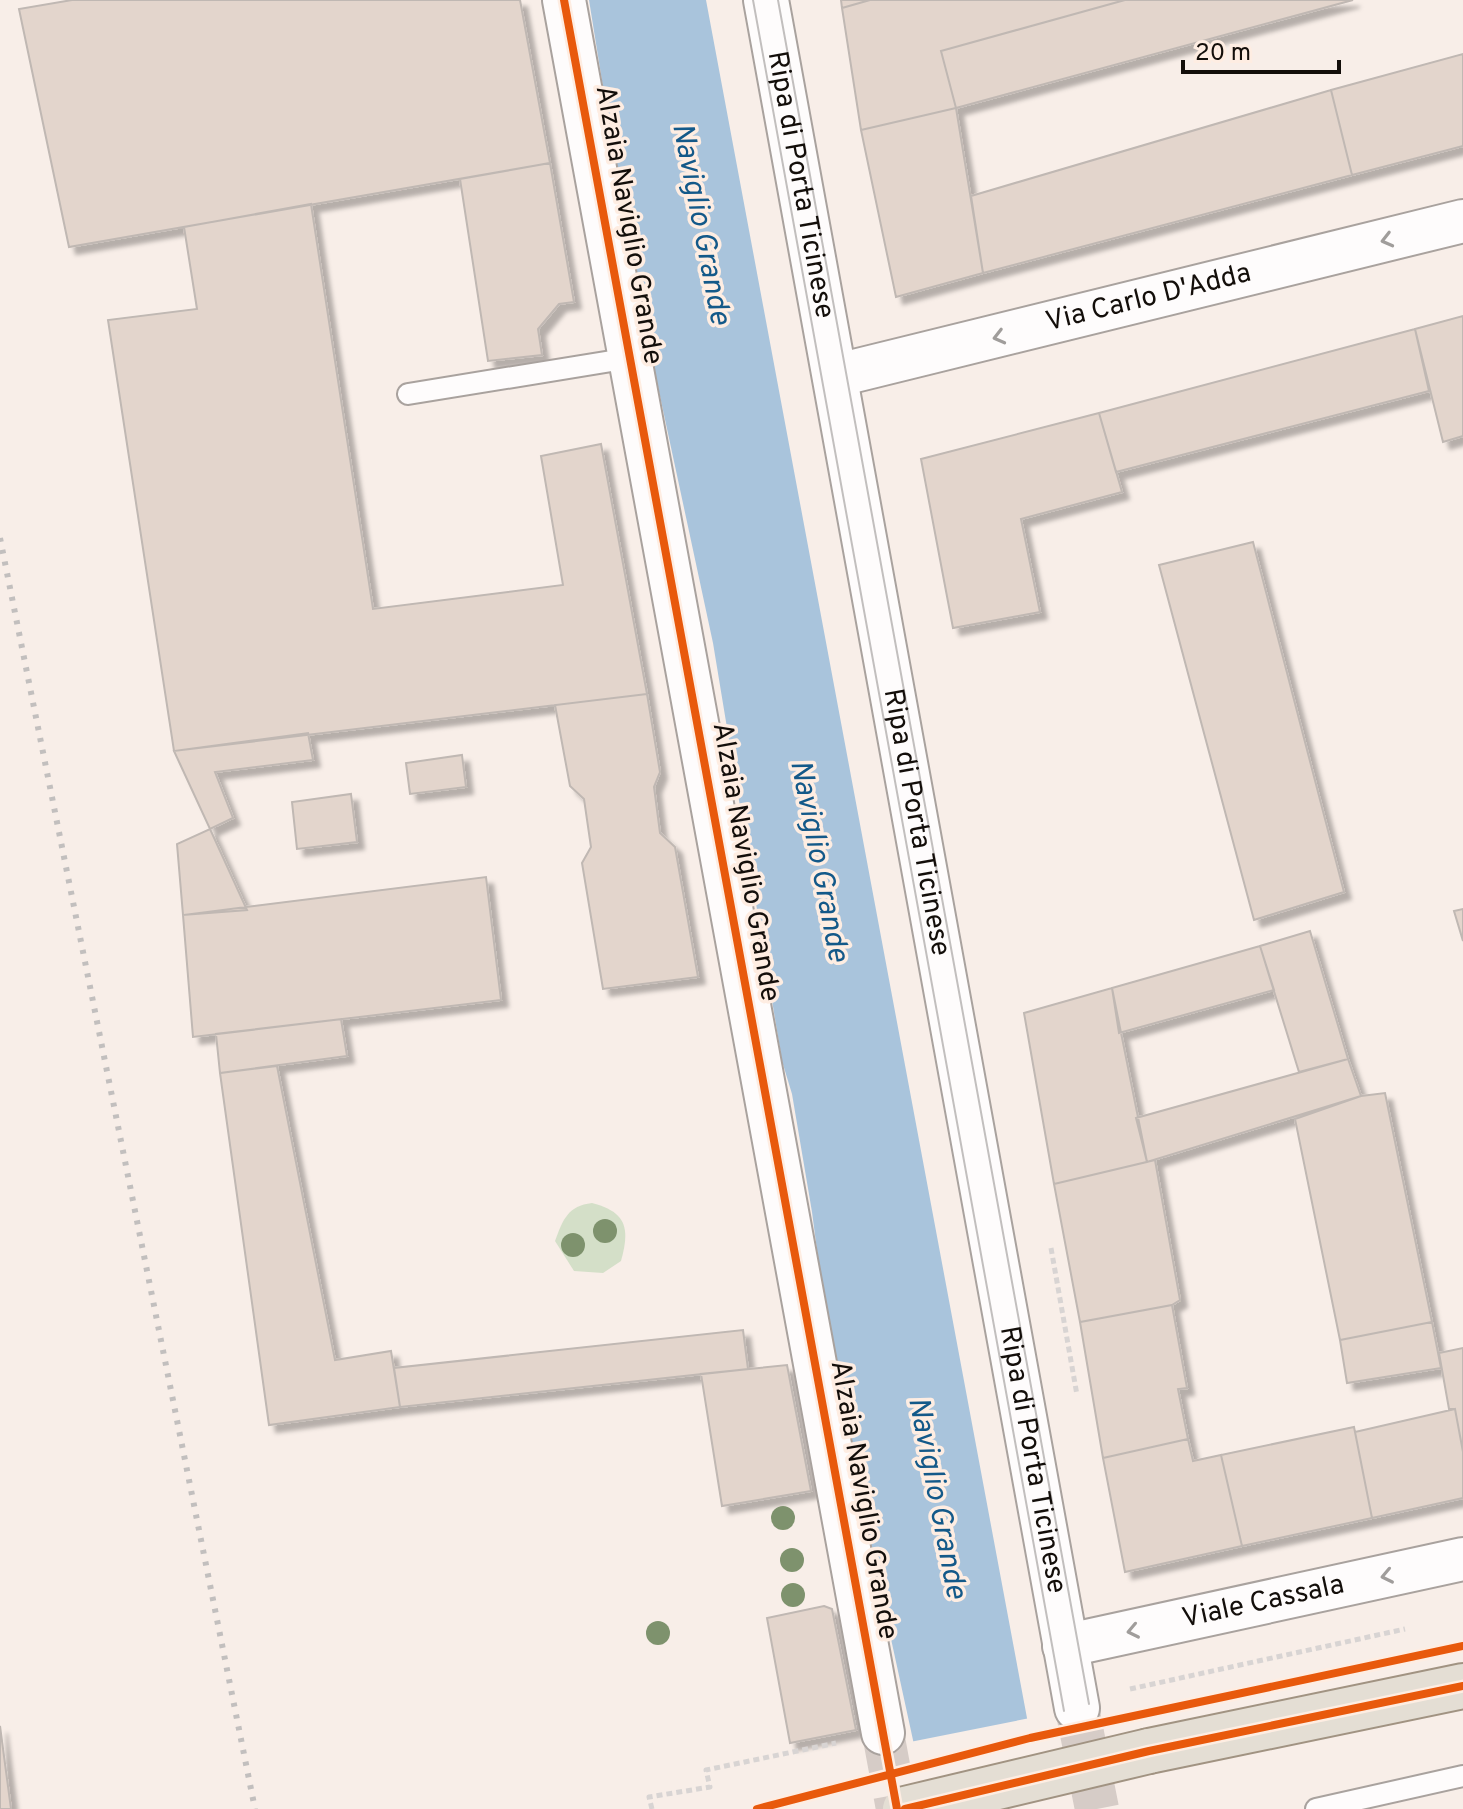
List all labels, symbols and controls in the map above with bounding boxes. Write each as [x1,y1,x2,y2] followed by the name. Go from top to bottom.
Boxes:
[1183,24,1339,74] scale bar
[1195,39,1251,69] text: 20 m
[758,48,842,322] street label: Ripa di Porta Ticinese
[586,83,670,367] street label: Alzaia Naviglio Grande
[662,120,738,329] water label: Naviglio Grande
[1381,230,1395,247] one-way arrow
[1042,256,1255,341] street label: Via Carlo D'Adda
[993,328,1007,345] one-way arrow
[874,686,958,959] street label: Ripa di Porta Ticinese
[703,720,787,1004] street label: Alzaia Naviglio Grande
[780,757,856,966] water label: Naviglio Grande
[990,1323,1074,1597] street label: Ripa di Porta Ticinese
[821,1358,905,1642] street label: Alzaia Naviglio Grande
[898,1394,974,1603] water label: Naviglio Grande
[1179,1567,1348,1638] street label: Viale Cassala
[1380,1567,1394,1584] one-way arrow
[1126,1622,1140,1639] one-way arrow

